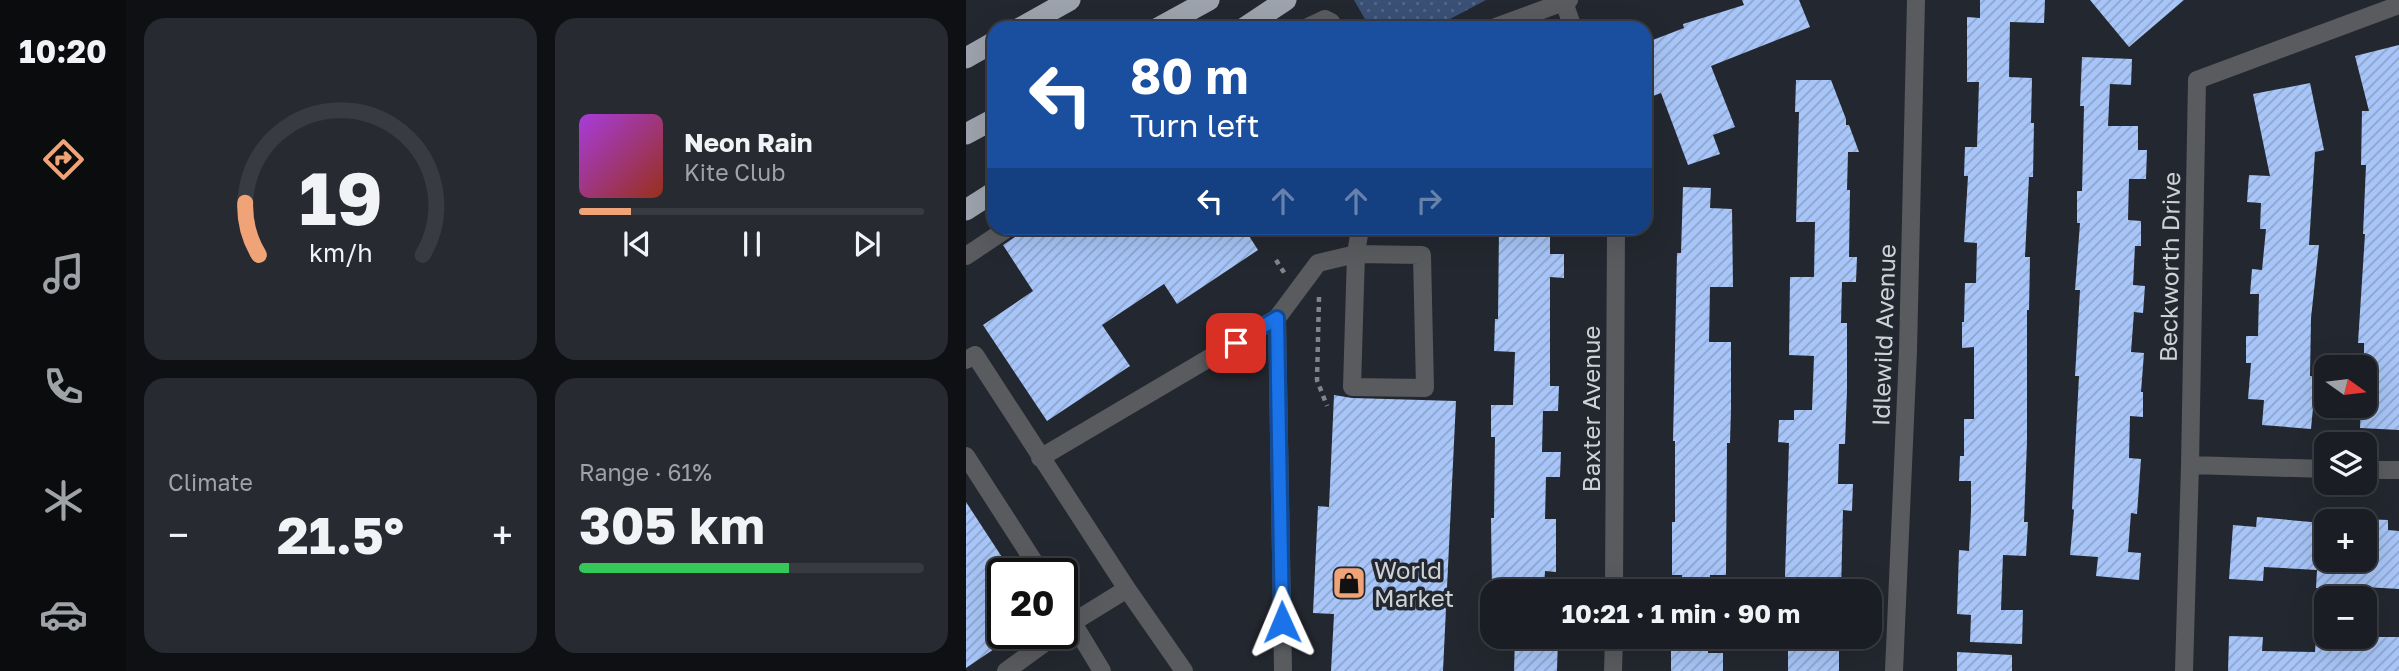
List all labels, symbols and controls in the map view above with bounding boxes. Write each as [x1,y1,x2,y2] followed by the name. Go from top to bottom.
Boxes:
[19,32,107,70] text: 10:20
[1130,46,1248,105] text: 80 m
[1015,49,1106,140] icon: left
[1130,106,1259,144] text: Turn left
[684,127,813,158] text: Neon Rain
[39,135,88,184] icon: directions
[299,154,382,241] text: 19
[684,158,785,186] text: Kite Club
[2153,172,2185,362] street label: Beckworth Drive
[1191,182,1229,220] icon: left
[1264,182,1302,220] icon: ahead
[1337,182,1375,220] icon: ahead
[1410,182,1448,220] icon: right
[618,225,656,263] icon: previous
[733,225,771,263] icon: pause
[848,225,886,263] icon: next
[309,237,372,268] text: km/h
[1865,243,1901,427] street label: Idlewild Avenue
[39,249,88,298] icon: music
[1206,313,1266,373] pin
[1217,324,1255,362] icon: arrive
[1576,326,1605,492] street label: Baxter Avenue
[2314,355,2376,418] north arrow
[2314,355,2377,649] map controls
[39,362,88,411] icon: phone
[2314,432,2377,495] button: layers
[579,458,712,486] text: Range · 61%
[168,468,253,496] text: Climate
[39,476,88,525] icon: climate
[579,493,765,555] text: 305 km
[277,503,404,565] text: 21.5°
[2314,509,2377,572] button: +
[168,512,189,557] text: −
[492,512,513,557] text: +
[1374,555,1454,612] place label: World Market
[987,558,1078,649] speed limit sign: 20
[1330,564,1368,602] shop icon: World Market
[1245,585,1319,659] position arrow
[2314,586,2377,649] button: −
[39,590,88,639] icon: car
[1562,598,1800,629] text: 10:21 · 1 min · 90 m

